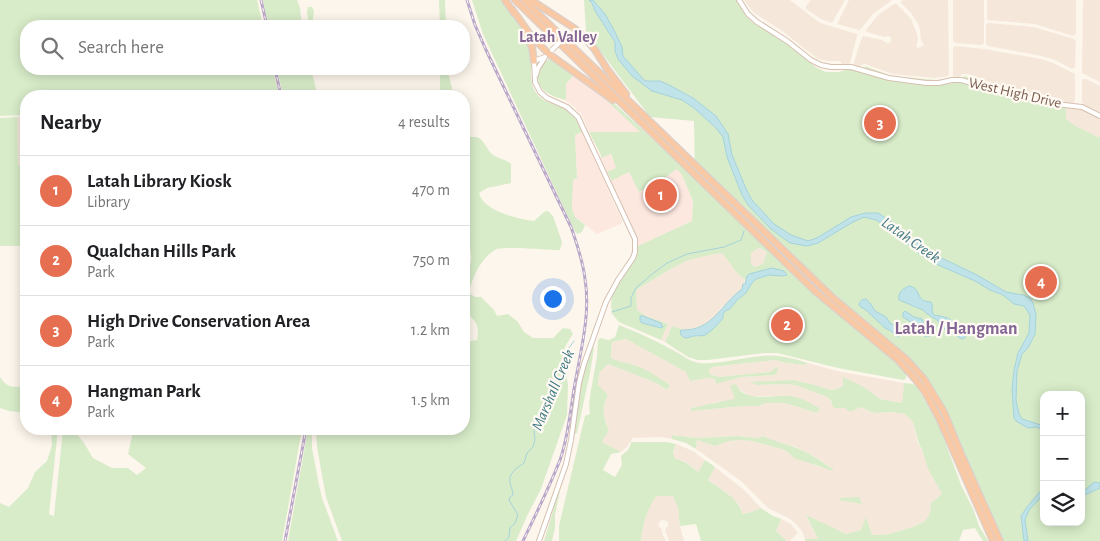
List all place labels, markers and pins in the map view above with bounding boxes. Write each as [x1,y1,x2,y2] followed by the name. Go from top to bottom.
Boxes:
[864,104,896,142] pin: 3
[645,176,677,214] pin: 1
[1025,263,1057,301] pin: 4
[771,306,803,344] pin: 2

